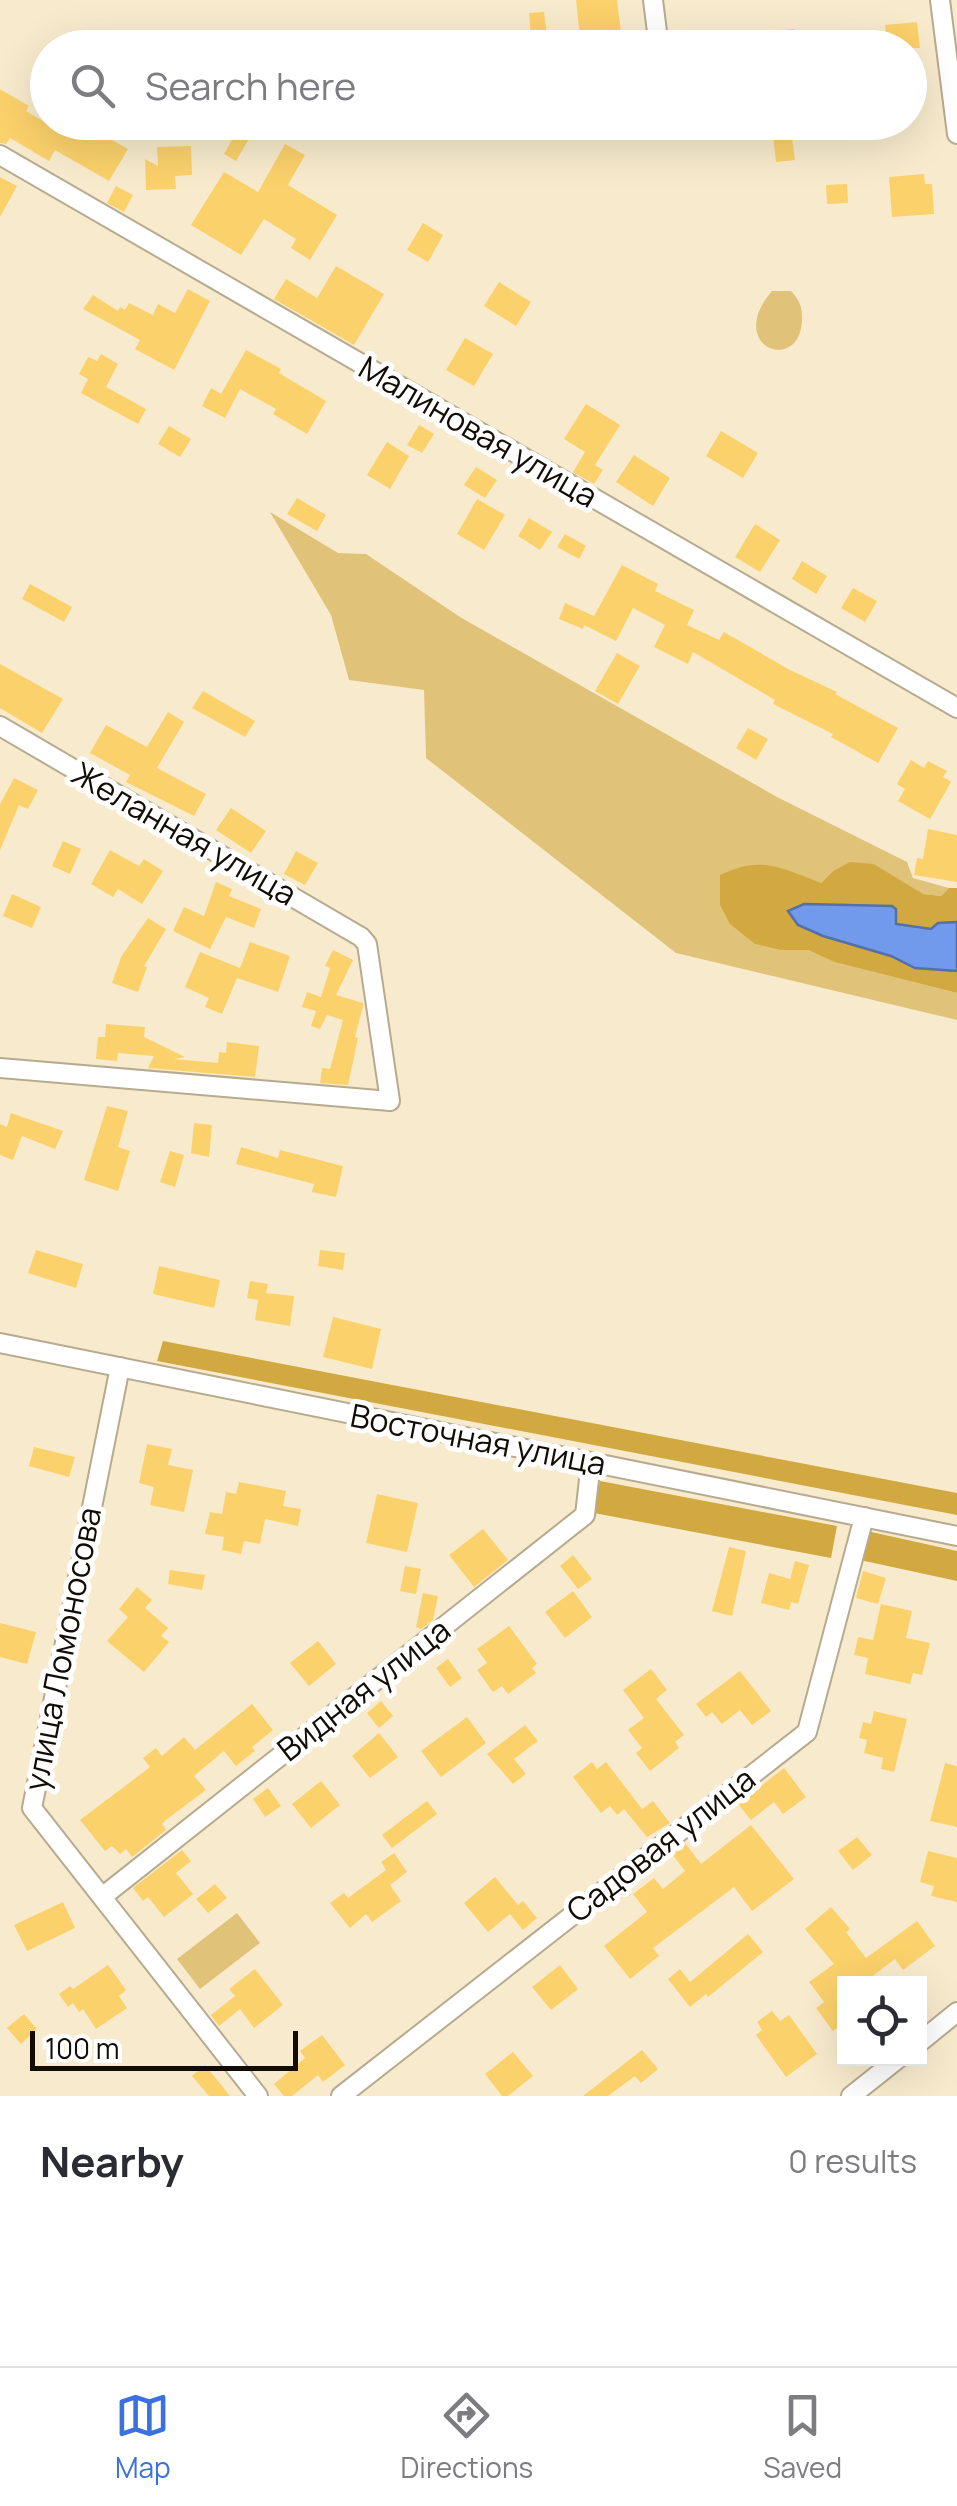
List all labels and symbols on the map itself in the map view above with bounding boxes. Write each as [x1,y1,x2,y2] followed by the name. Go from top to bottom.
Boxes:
[351,345,606,517] street label: Малиновая улица
[64,751,305,915] street label: Желанная улица
[347,1393,610,1485] street label: Восточная улица
[13,1503,111,1794] street label: улица Ломоносова
[268,1608,459,1771] street label: Видная улица
[557,1757,764,1932] street label: Садовая улица
[30,2026,298,2070] scale bar

